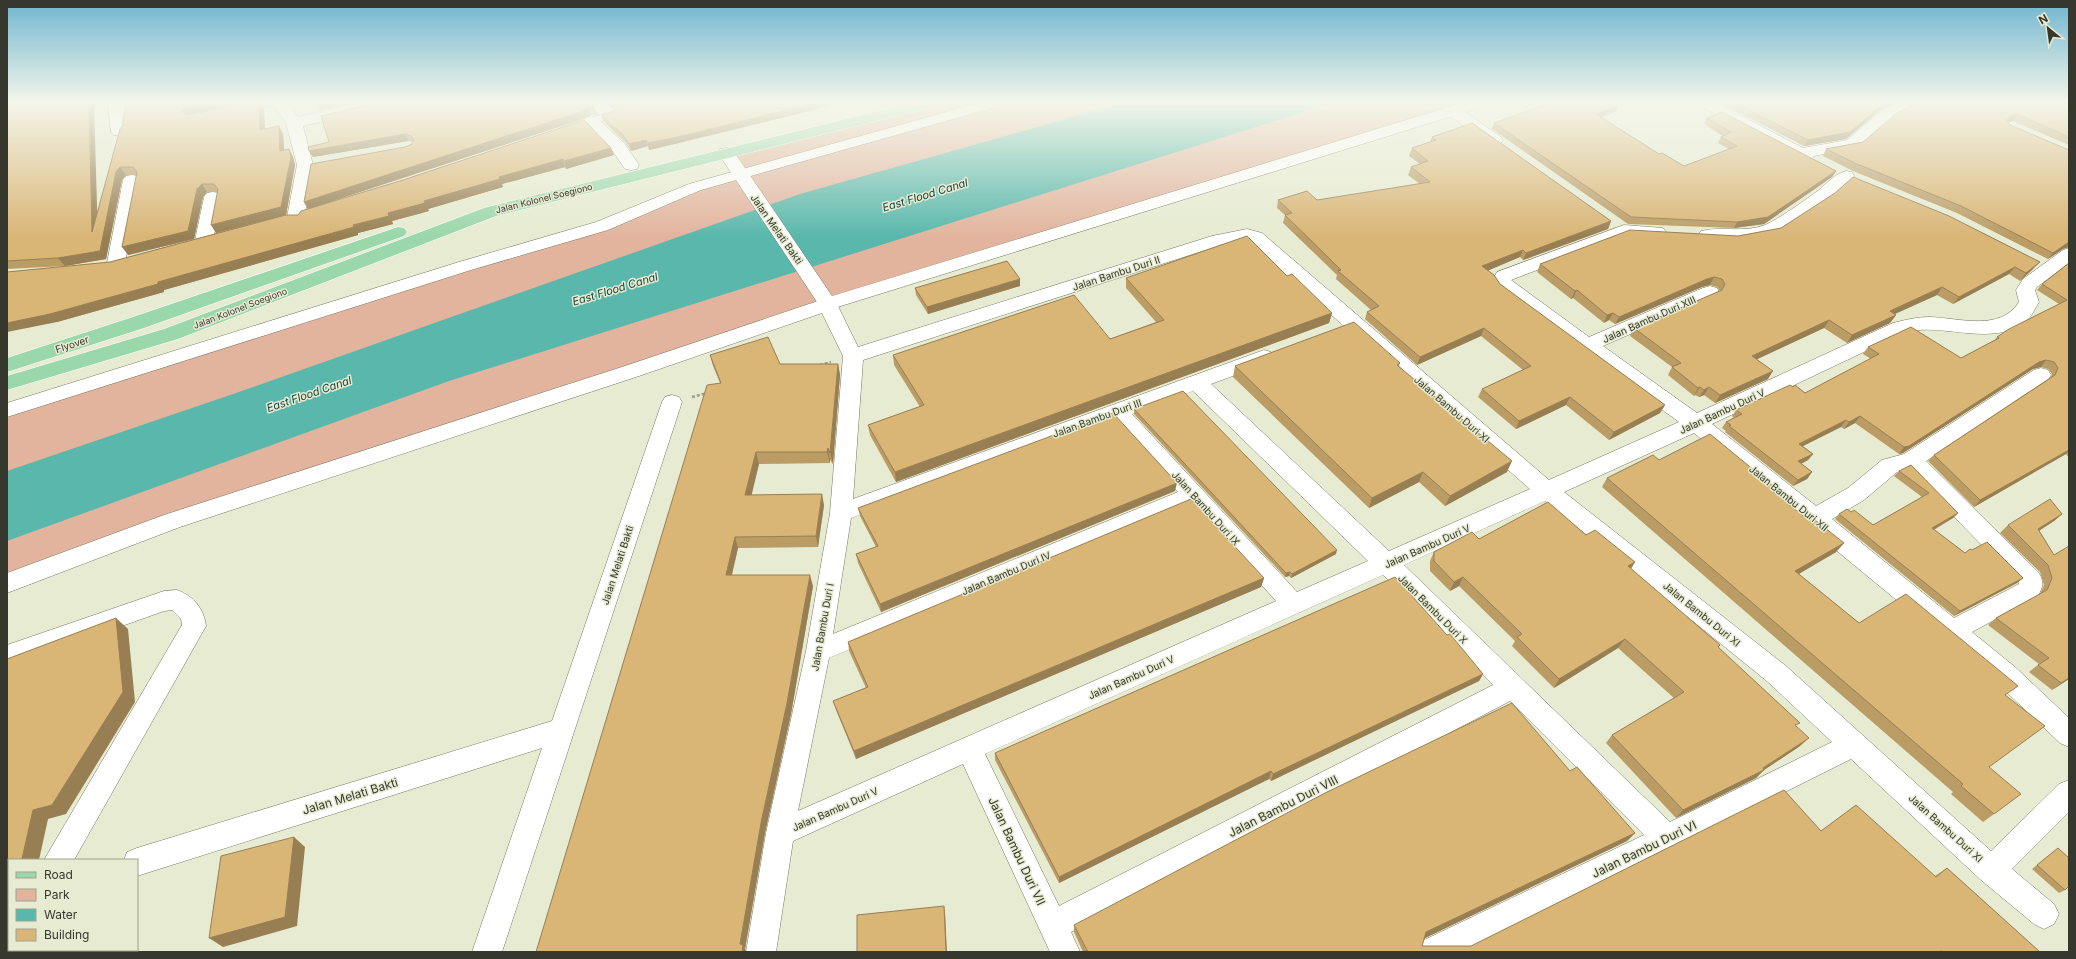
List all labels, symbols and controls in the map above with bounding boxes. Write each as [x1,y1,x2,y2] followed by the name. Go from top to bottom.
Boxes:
[2028,8,2068,48] north arrow
[2036,11,2050,27] text: N
[881,175,970,215] water label: East Flood Canal
[494,181,594,215] street label: Jalan Kolonel Soegiono
[748,192,806,266] street label: Jalan Melati Bakti
[1071,253,1161,293] street label: Jalan Bambu Duri II
[571,269,660,309] water label: East Flood Canal
[192,285,288,331] street label: Jalan Kolonel Soegiono
[1600,293,1698,345] street label: Jalan Bambu Duri XIII
[54,333,91,355] street label: Flyover
[265,373,354,415] water label: East Flood Canal
[1412,373,1492,445] street label: Jalan Bambu Duri XI
[1677,386,1767,436] street label: Jalan Bambu Duri V
[1051,396,1143,440] street label: Jalan Bambu Duri III
[1747,462,1831,534] street label: Jalan Bambu Duri XII
[1170,468,1243,548] street label: Jalan Bambu Duri IX
[1382,522,1472,570] street label: Jalan Bambu Duri V
[598,524,636,606] street label: Jalan Melati Bakti
[960,549,1052,597] street label: Jalan Bambu Duri IV
[1396,572,1470,646] street label: Jalan Bambu Duri X
[1661,579,1743,649] street label: Jalan Bambu Duri XI
[808,582,836,672] street label: Jalan Bambu Duri I
[1086,653,1176,701] street label: Jalan Bambu Duri V
[1226,772,1340,840] street label: Jalan Bambu Duri VIII
[300,774,400,818] street label: Jalan Melati Bakti
[790,785,880,833] street label: Jalan Bambu Duri V
[1906,792,1986,864] street label: Jalan Bambu Duri XI
[985,794,1049,908] street label: Jalan Bambu Duri VII
[1589,817,1699,881] street label: Jalan Bambu Duri VI
[8,859,138,951] legend
[44,867,73,882] text: Road
[44,887,70,902] text: Park
[44,907,78,922] text: Water
[44,927,89,942] text: Building

